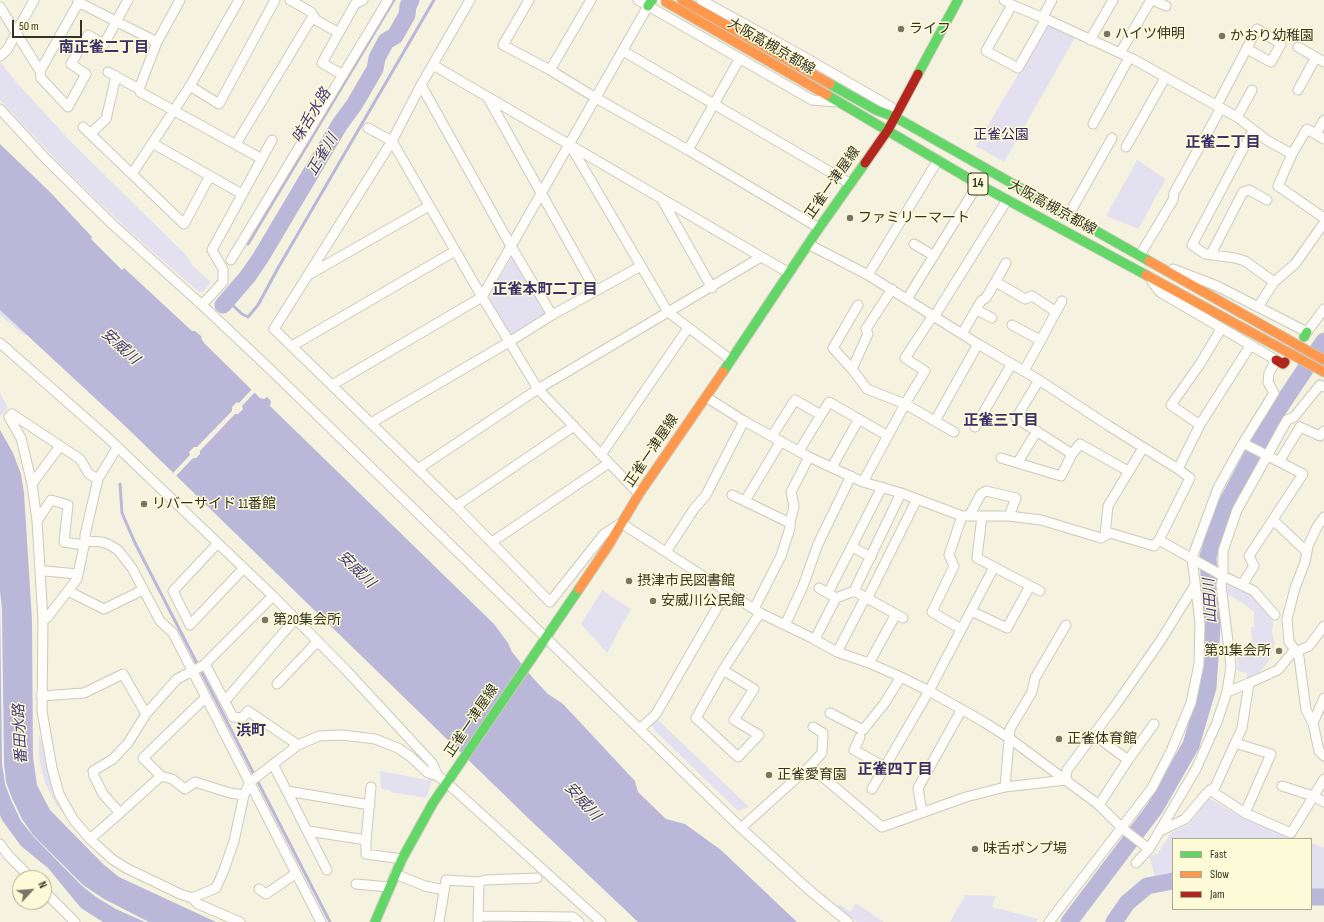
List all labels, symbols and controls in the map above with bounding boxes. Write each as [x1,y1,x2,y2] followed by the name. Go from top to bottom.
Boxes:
[14,12,84,38] scale bar
[724,15,818,79] street label: 大阪高槻京都線
[19,19,39,34] text: 50 m
[909,21,951,37] place label: ライフ
[896,24,906,34] marker: ライフ
[1115,26,1185,42] place label: ハイツ伸明
[1230,28,1314,44] place label: かおり幼稚園
[1102,29,1112,39] marker: ハイツ伸明
[1217,31,1227,41] marker: かおり幼稚園
[59,39,149,57] district label: 南正雀二丁目
[289,86,335,146] water label: 味舌水路
[973,127,1029,143] park label: 正雀公園
[304,131,342,179] water label: 正雀川
[1186,134,1260,152] district label: 正雀二丁目
[802,144,864,222] street label: 正雀一津屋線
[968,173,988,195] road number: 14
[1005,177,1099,239] street label: 大阪高槻京都線
[858,210,970,226] place label: ファミリーマート
[845,213,855,223] marker: ファミリーマート
[493,281,597,299] district label: 正雀本町二丁目
[97,325,143,369] water label: 安威川
[622,411,682,491] street label: 正雀一津屋線
[964,412,1038,430] district label: 正雀三丁目
[152,496,276,512] place label: リバーサイド 11番館
[139,499,149,509] marker: リバーサイド 11番館
[334,548,378,592] water label: 安威川
[637,573,735,589] place label: 摂津市民図書館
[624,576,634,586] marker: 摂津市民図書館
[1201,578,1221,624] water label: 山田川
[661,593,745,609] place label: 安威川公民館
[648,596,658,606] marker: 安威川公民館
[273,612,341,628] place label: 第20集会所
[260,615,270,625] marker: 第20集会所
[1204,643,1271,659] place label: 第31集会所
[1274,646,1284,656] marker: 第31集会所
[442,681,502,761] street label: 正雀一津屋線
[10,704,32,764] water label: 番田水路
[236,722,266,740] district label: 浜町
[1067,731,1137,747] place label: 正雀体育館
[1054,734,1064,744] marker: 正雀体育館
[858,761,932,779] district label: 正雀四丁目
[777,767,847,783] place label: 正雀愛育園
[764,770,774,780] marker: 正雀愛育園
[560,779,604,825] water label: 安威川
[1172,838,1312,910] legend
[983,841,1067,857] place label: 味舌ポンプ場
[970,844,980,854] marker: 味舌ポンプ場
[1210,847,1227,862] text: Fast
[1210,867,1229,882] text: Slow
[12,870,52,910] north arrow
[35,879,49,890] text: N
[1210,887,1225,902] text: Jam

